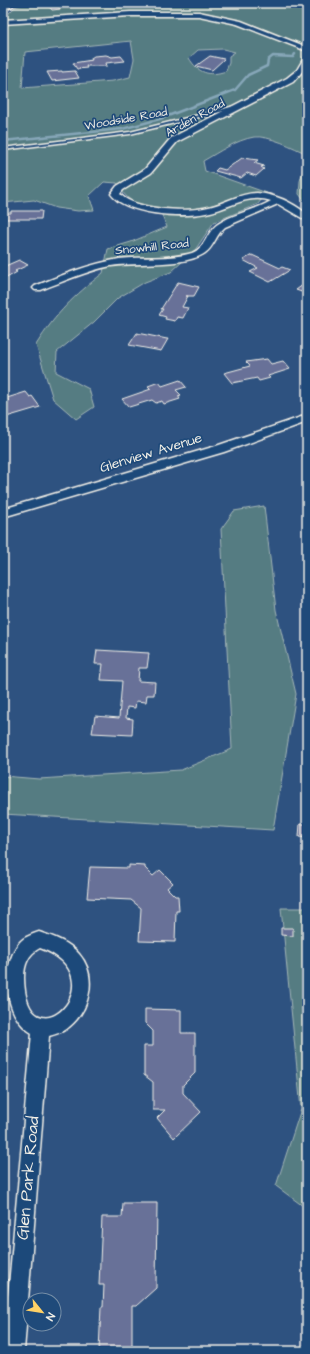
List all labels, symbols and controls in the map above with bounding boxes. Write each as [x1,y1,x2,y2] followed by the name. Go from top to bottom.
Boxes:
[162,95,228,141] street label: Arden Road
[83,103,169,135] street label: Woodside Road
[114,235,190,259] street label: Snowhill Road
[97,428,205,478] street label: Glenview Avenue
[11,1115,45,1241] street label: Glen Park Road
[22,1292,62,1332] north arrow
[42,1310,58,1324] text: N

